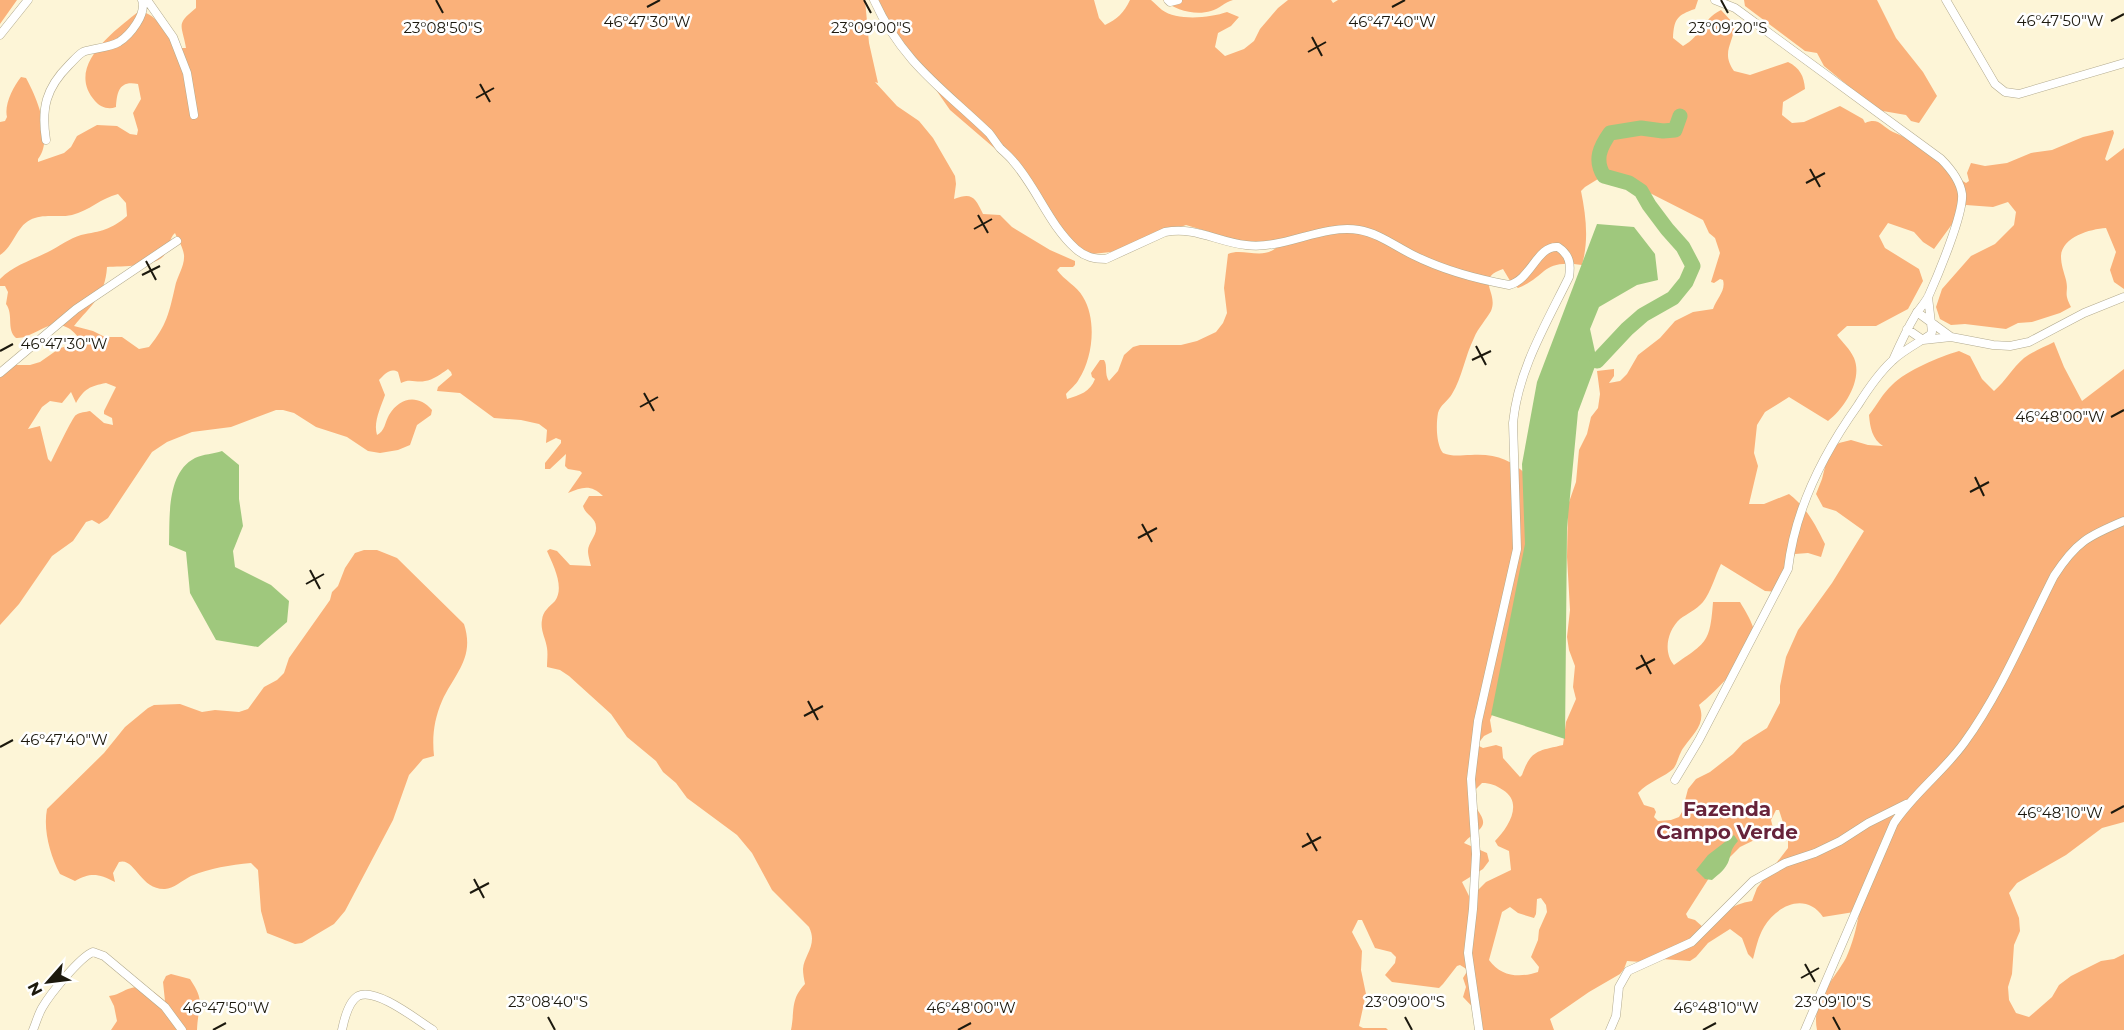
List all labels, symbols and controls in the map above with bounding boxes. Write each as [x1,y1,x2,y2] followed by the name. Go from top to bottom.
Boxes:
[2017,11,2104,30] text: 46°47'50"W
[604,12,691,31] text: 46°47'30"W
[1348,12,1436,31] text: 46°47'40"W
[403,18,483,37] text: 23°08'50"S
[831,18,911,37] text: 23°09'00"S
[1688,18,1768,37] text: 23°09'20"S
[21,334,108,353] text: 46°47'30"W
[2015,407,2105,426] text: 46°48'00"W
[20,730,108,749] text: 46°47'40"W
[1656,797,1798,844] district label: Fazenda Campo Verde
[2017,803,2103,822] text: 46°48'10"W
[18,952,78,1012] north arrow
[24,979,47,999] text: N
[508,992,588,1011] text: 23°08'40"S
[1365,992,1445,1011] text: 23°09'00"S
[1795,992,1871,1011] text: 23°09'10"S
[183,998,270,1017] text: 46°47'50"W
[926,998,1016,1017] text: 46°48'00"W
[1673,998,1759,1017] text: 46°48'10"W

